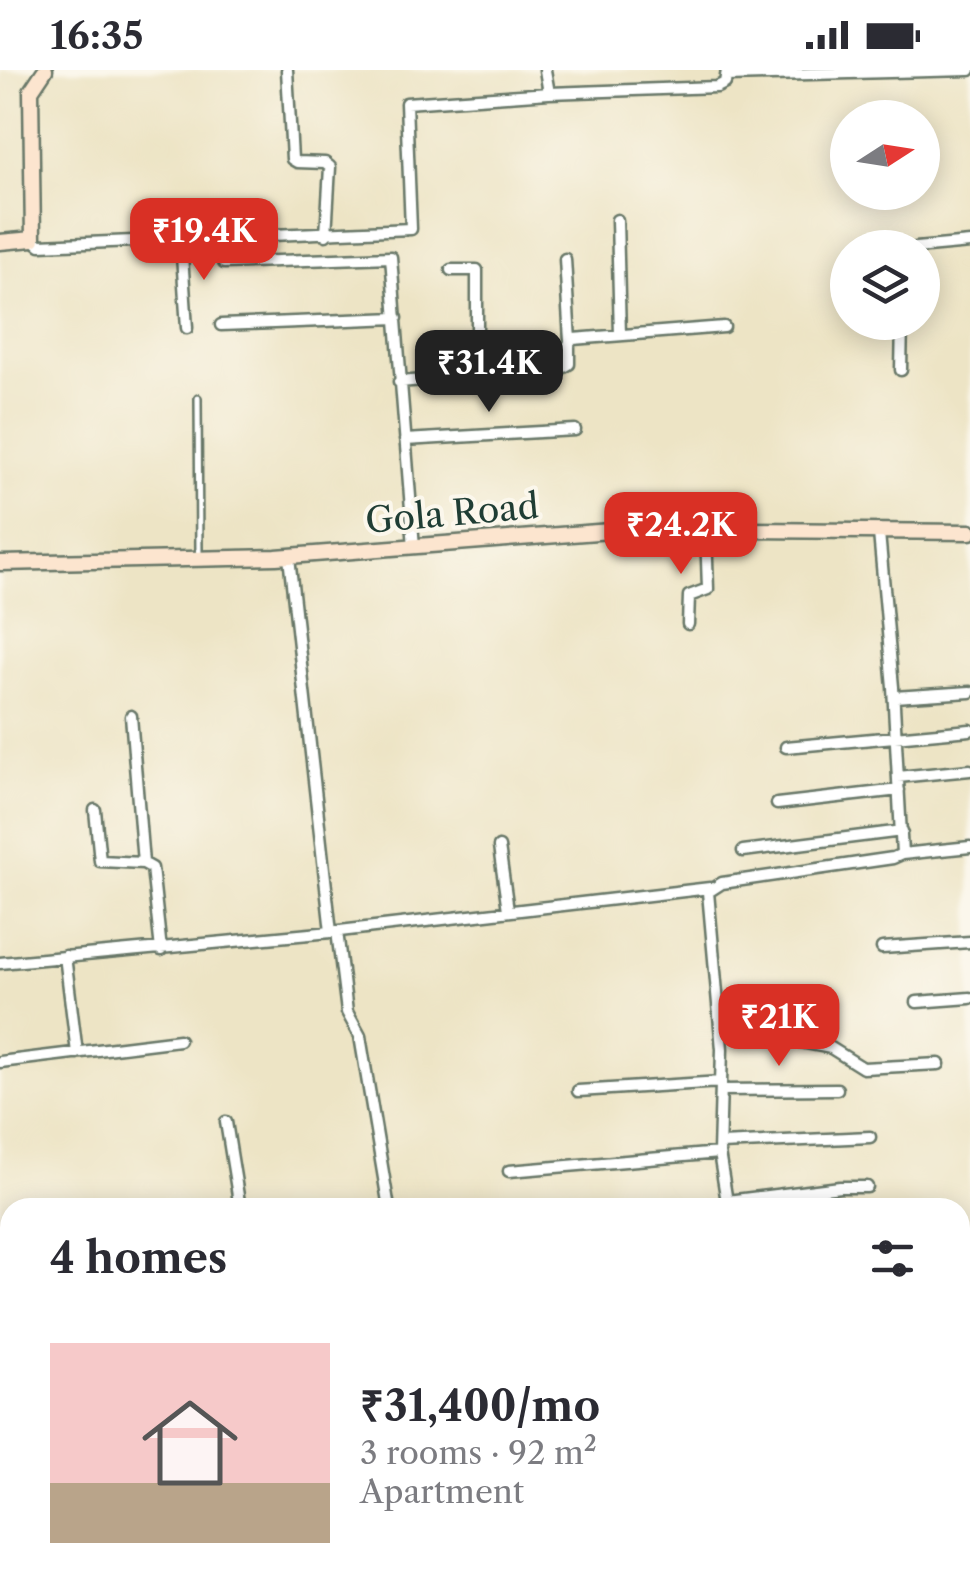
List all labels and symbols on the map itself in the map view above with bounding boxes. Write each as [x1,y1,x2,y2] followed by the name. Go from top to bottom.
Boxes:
[830,100,940,210] north arrow
[123,198,285,283] pin: ₹19.4K
[408,330,570,415] pin: ₹31.4K
[363,484,541,542] street label: Gola Road
[600,492,762,577] pin: ₹24.2K
[720,984,838,1069] pin: ₹21K

